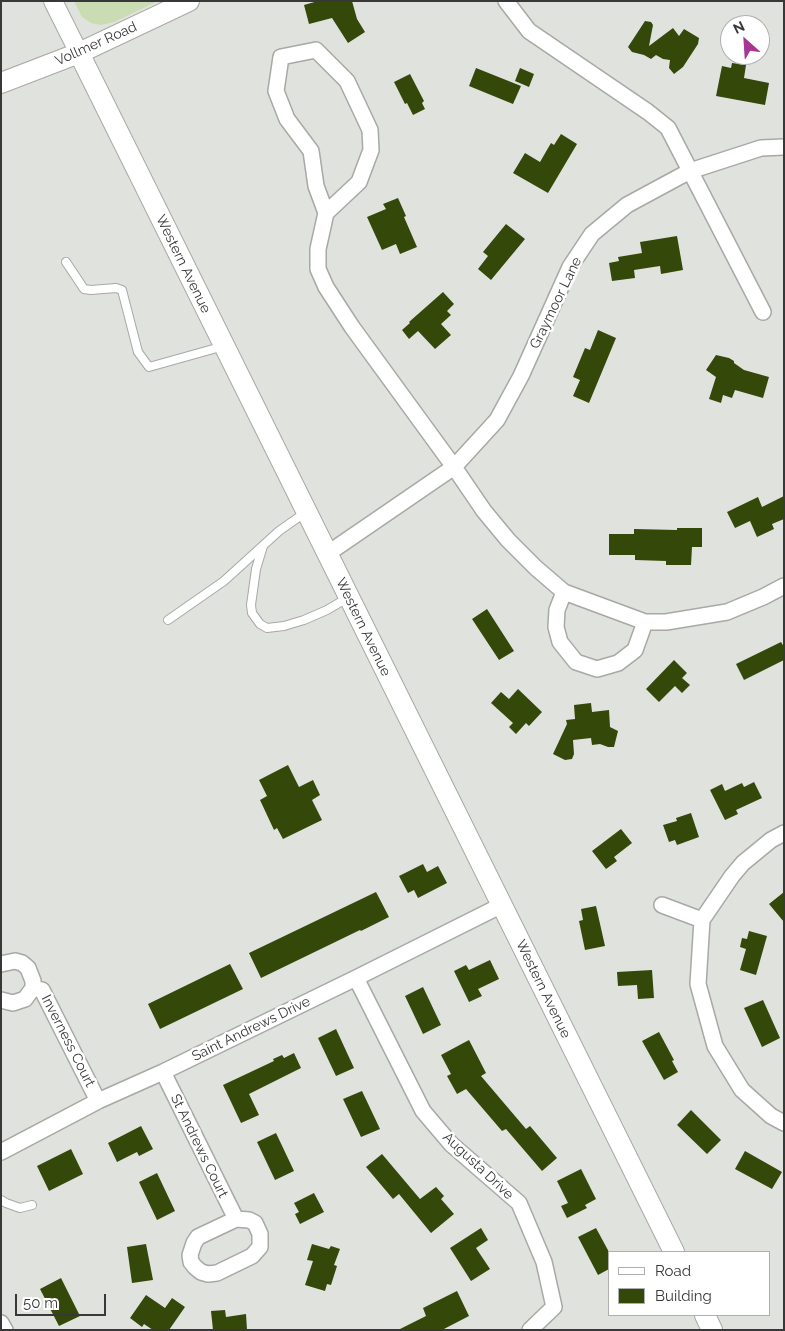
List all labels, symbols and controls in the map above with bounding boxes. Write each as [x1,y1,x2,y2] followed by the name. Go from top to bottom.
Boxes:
[720,15,770,65] north arrow
[53,18,139,70] street label: Vollmer Road
[731,18,747,37] text: N
[152,212,214,316] street label: Western Avenue
[527,254,585,352] street label: Graymoor Lane
[332,575,394,679] street label: Western Avenue
[512,937,574,1041] street label: Western Avenue
[38,992,98,1090] street label: Inverness Court
[189,993,313,1065] street label: Saint Andrews Drive
[167,1092,231,1200] street label: St Andrews Court
[439,1129,517,1203] street label: Augusta Drive
[608,1251,770,1316] legend
[655,1262,691,1280] text: Road
[18,1284,109,1316] scale bar
[655,1287,712,1305] text: Building
[23,1294,58,1312] text: 50 m

